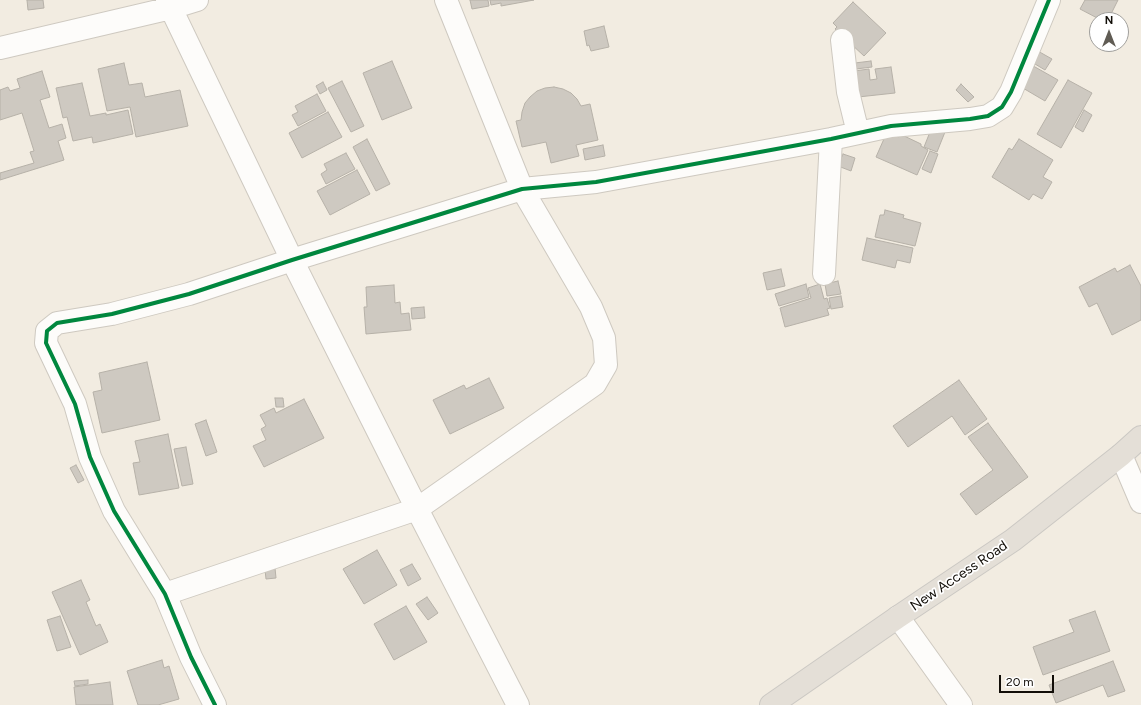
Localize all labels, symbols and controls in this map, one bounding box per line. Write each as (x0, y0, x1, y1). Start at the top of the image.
north arrow (1089, 12, 1129, 52)
text: N (1105, 14, 1113, 27)
street label: New Access Road (907, 537, 1011, 615)
scale bar (1001, 667, 1056, 693)
text: 20 m (1006, 675, 1034, 689)

